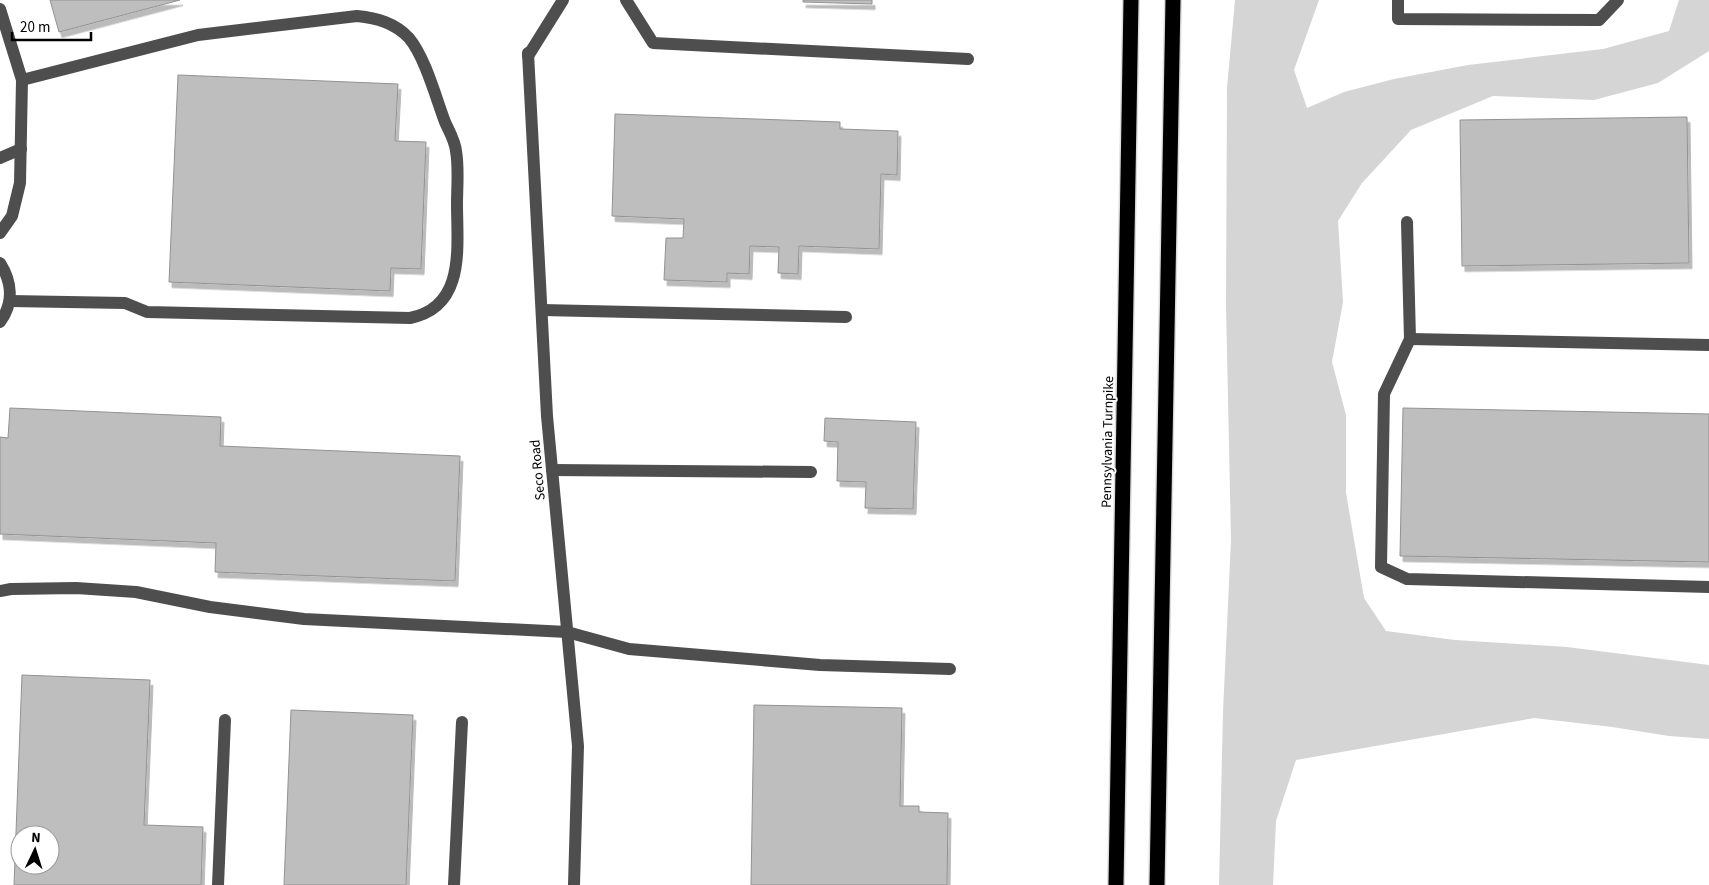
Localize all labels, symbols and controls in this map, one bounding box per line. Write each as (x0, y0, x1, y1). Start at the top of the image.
scale bar (12, 10, 91, 42)
text: 20 m (20, 17, 50, 38)
street label: Pennsylvania Turnpike (1097, 376, 1119, 508)
street label: Seco Road (525, 439, 551, 501)
north arrow (10, 825, 60, 875)
text: N (30, 828, 41, 848)

